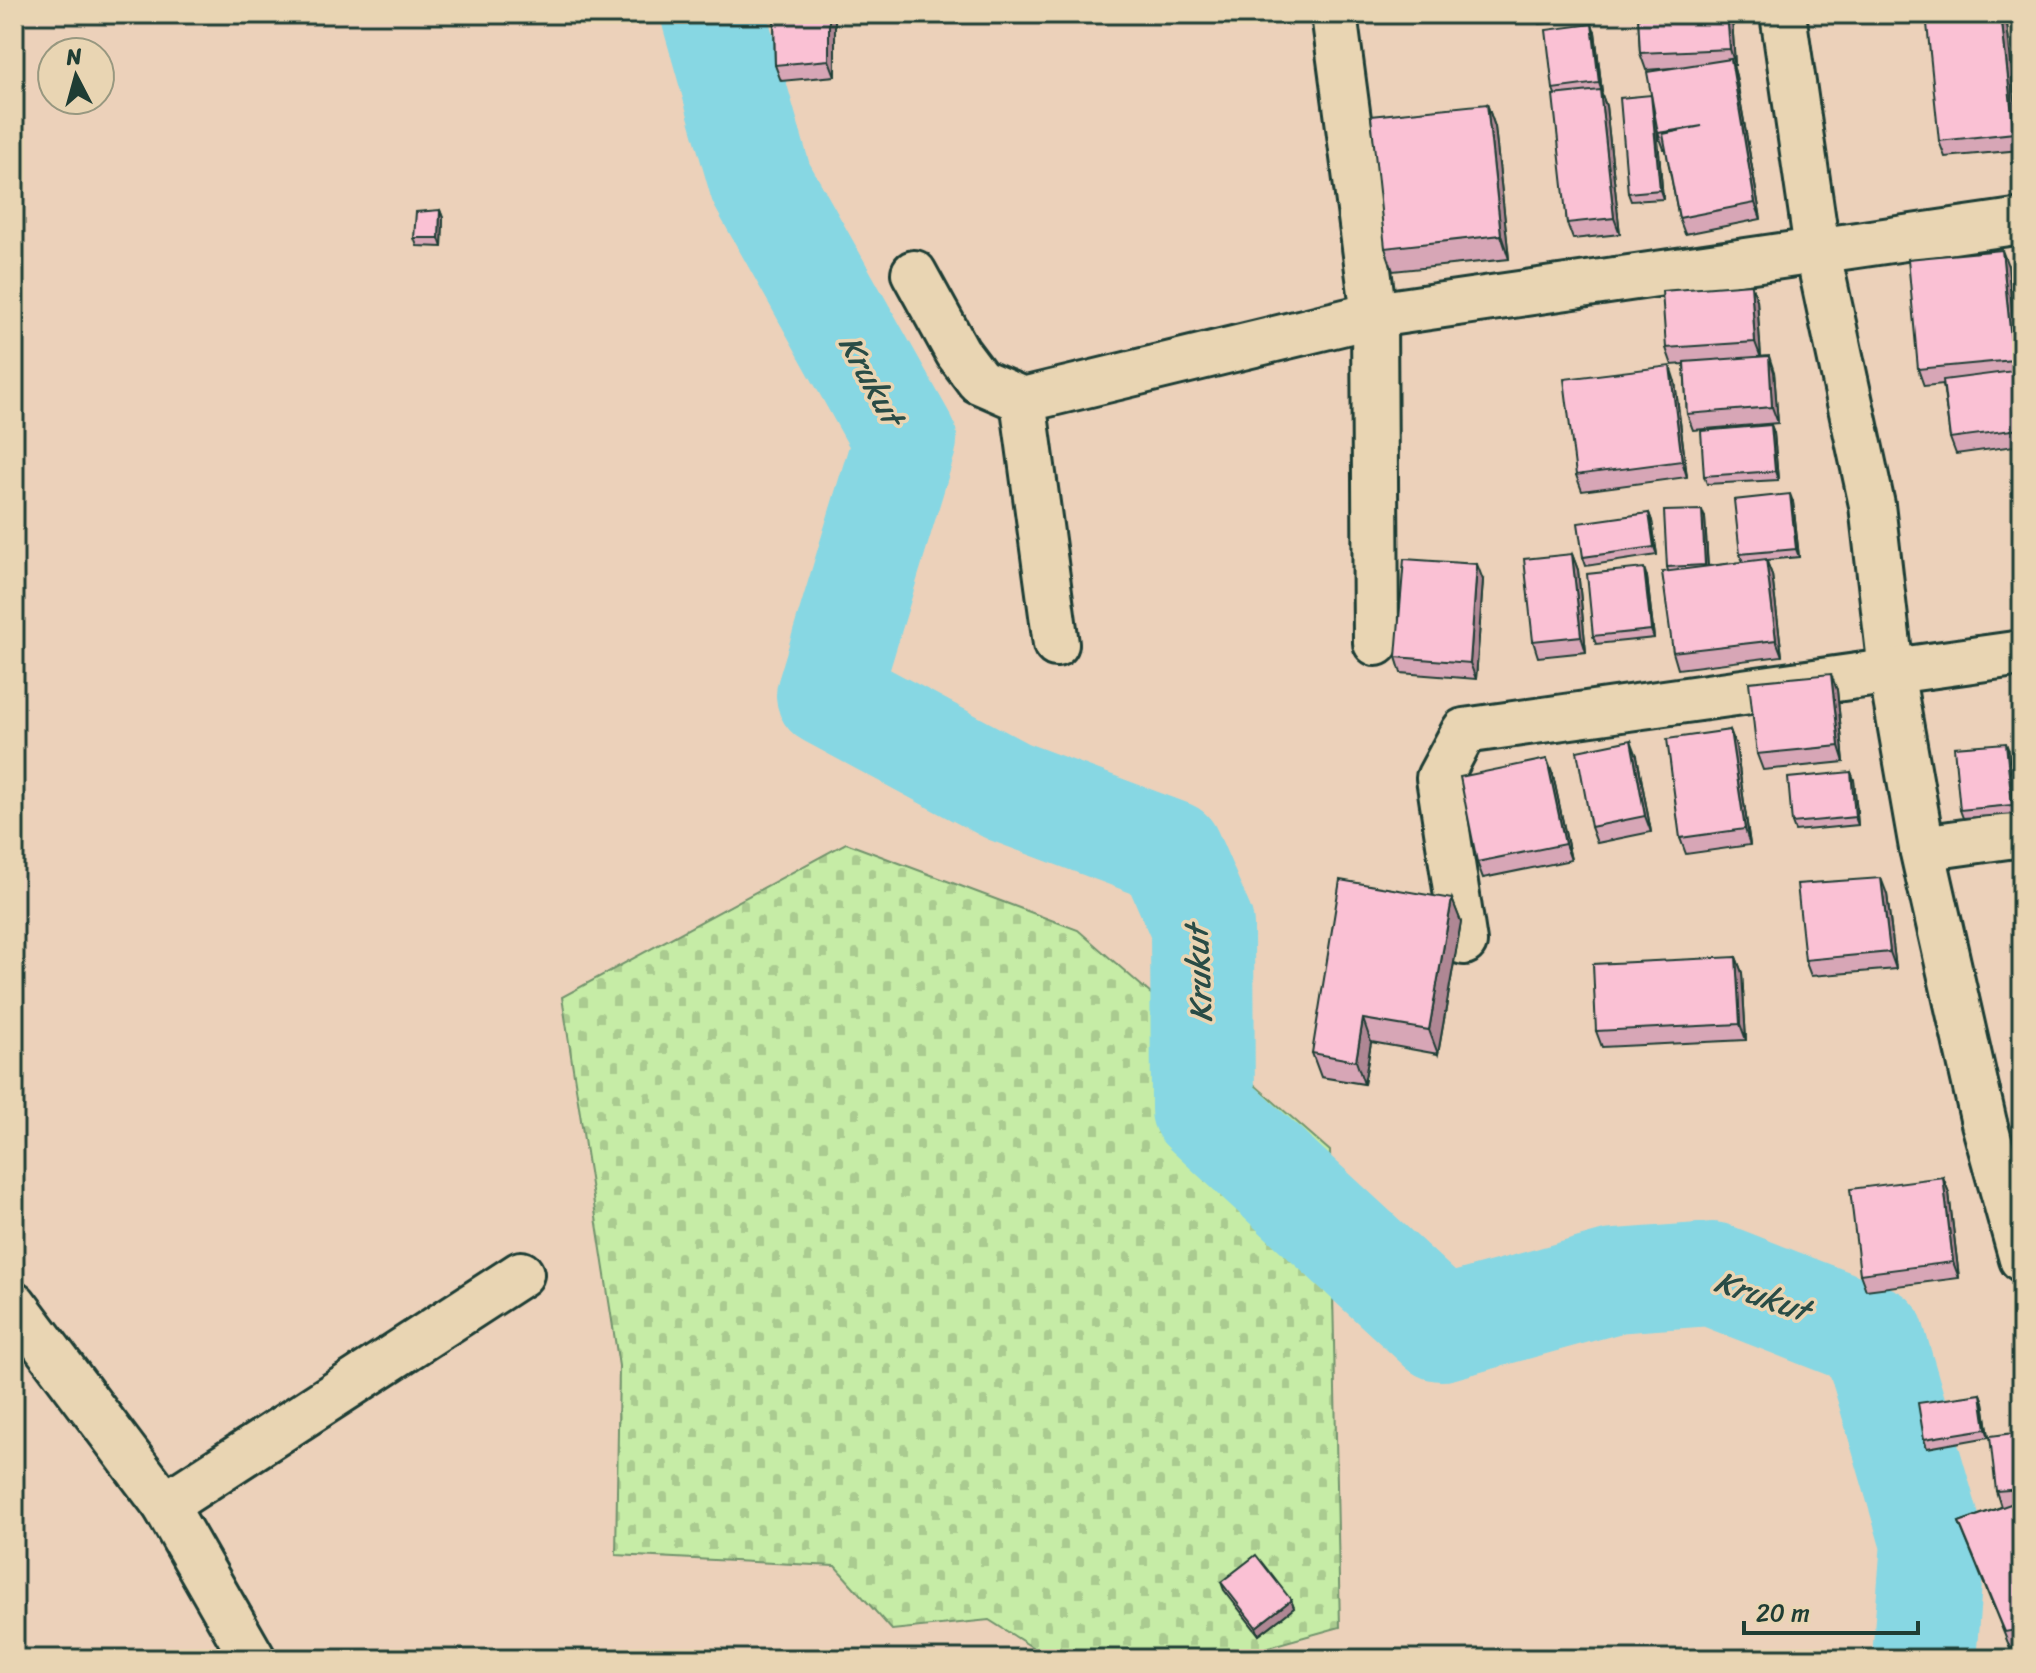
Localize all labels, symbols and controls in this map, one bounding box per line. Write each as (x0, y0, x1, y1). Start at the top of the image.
north arrow (36, 36, 116, 116)
text: N (63, 36, 84, 77)
water label: Krukut (823, 324, 922, 441)
water label: Krukut (1168, 919, 1230, 1024)
water label: Krukut (1707, 1253, 1822, 1340)
scale bar (1744, 1585, 1918, 1635)
text: 20 m (1756, 1592, 1810, 1634)

